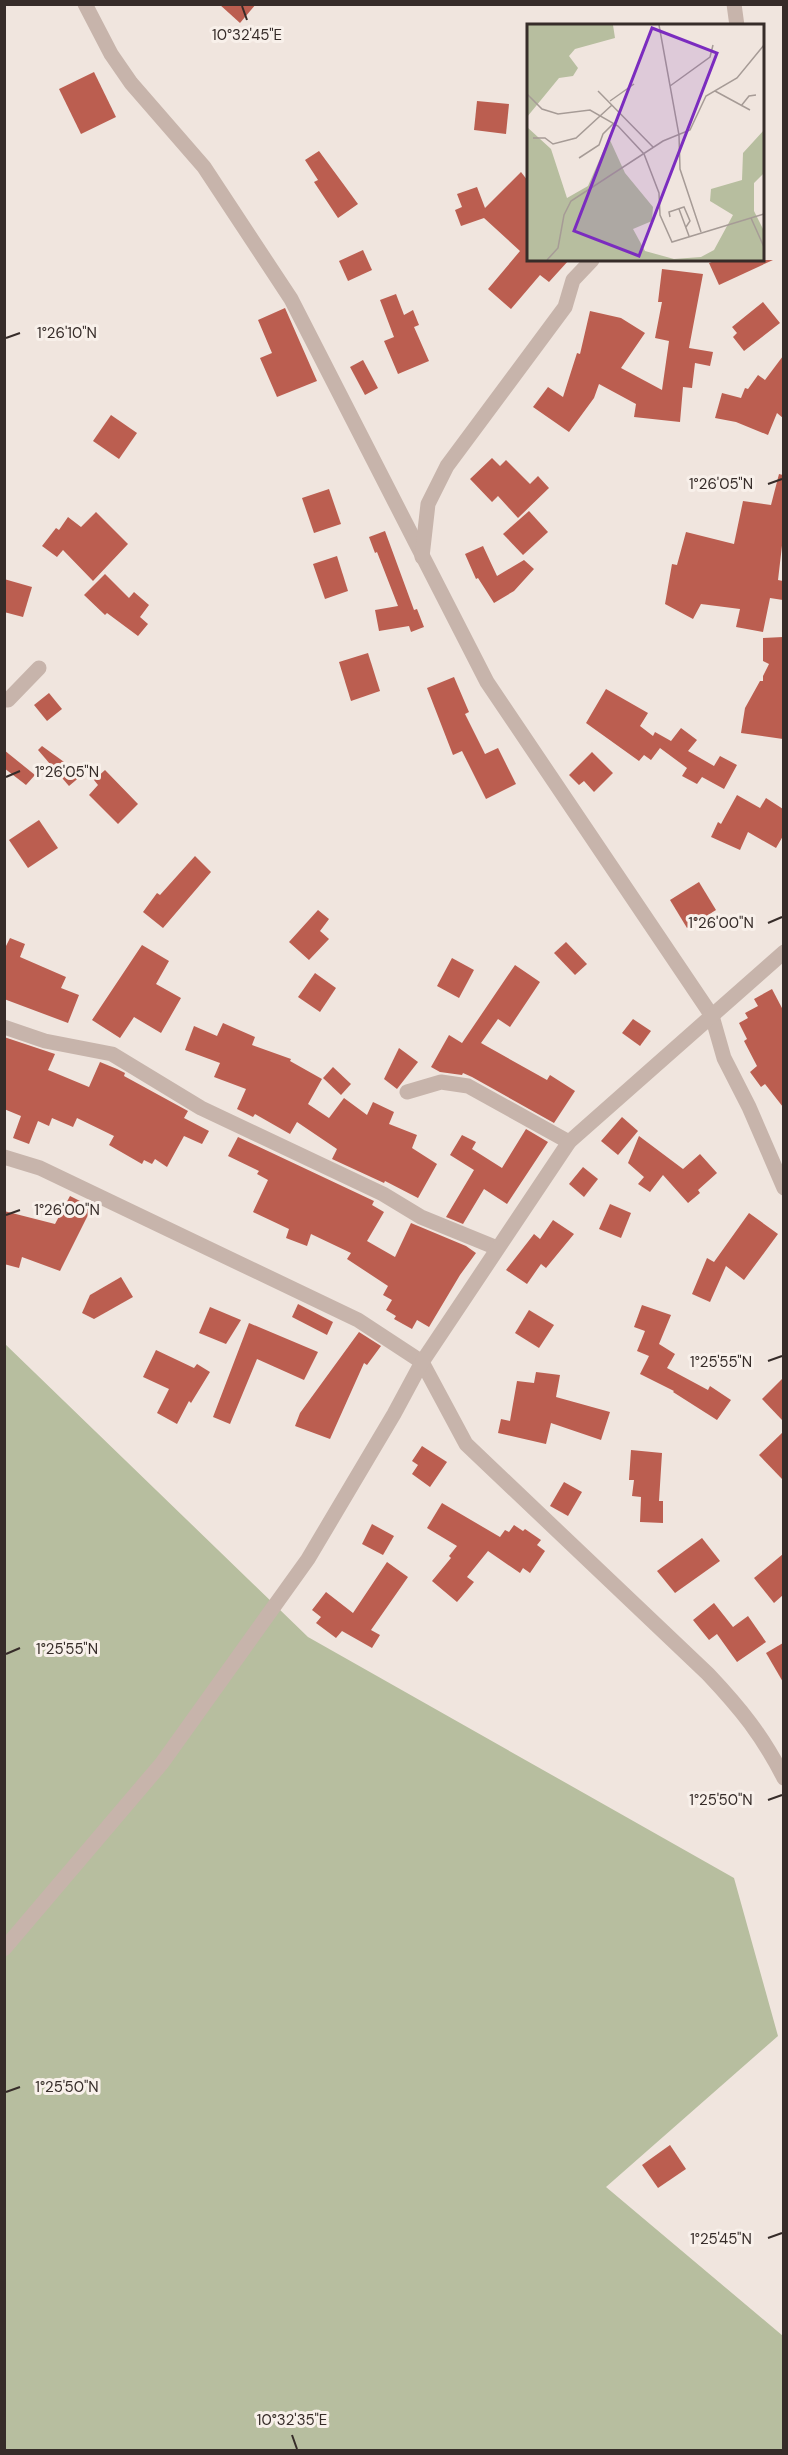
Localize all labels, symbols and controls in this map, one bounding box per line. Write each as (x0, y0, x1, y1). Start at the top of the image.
inset map (527, 24, 764, 261)
text: 10°32'45"E (212, 25, 282, 45)
text: 1°26'10"N (37, 323, 97, 343)
text: 1°26'05"N (689, 474, 753, 494)
text: 1°26'05"N (35, 762, 99, 782)
text: 1°26'00"N (688, 913, 754, 933)
text: 1°26'00"N (34, 1200, 100, 1220)
text: 1°25'55"N (690, 1352, 752, 1372)
text: 1°25'55"N (36, 1639, 98, 1659)
text: 1°25'50"N (689, 1790, 753, 1810)
text: 1°25'50"N (35, 2077, 99, 2097)
text: 1°25'45"N (690, 2229, 752, 2249)
text: 10°32'35"E (257, 2410, 327, 2430)

